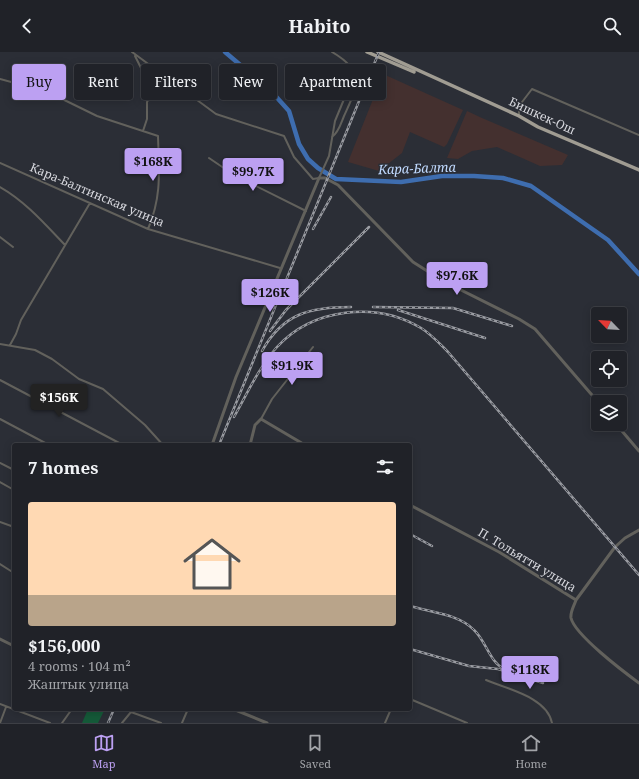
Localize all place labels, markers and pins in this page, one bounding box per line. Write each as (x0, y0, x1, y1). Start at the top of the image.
pin: $168K (125, 148, 181, 182)
pin: $99.7K (220, 158, 286, 192)
pin: $97.6K (424, 262, 490, 296)
pin: $126K (242, 279, 298, 313)
pin: $91.9K (259, 352, 325, 386)
pin: $156K (31, 384, 87, 418)
pin: $118K (502, 656, 558, 690)

